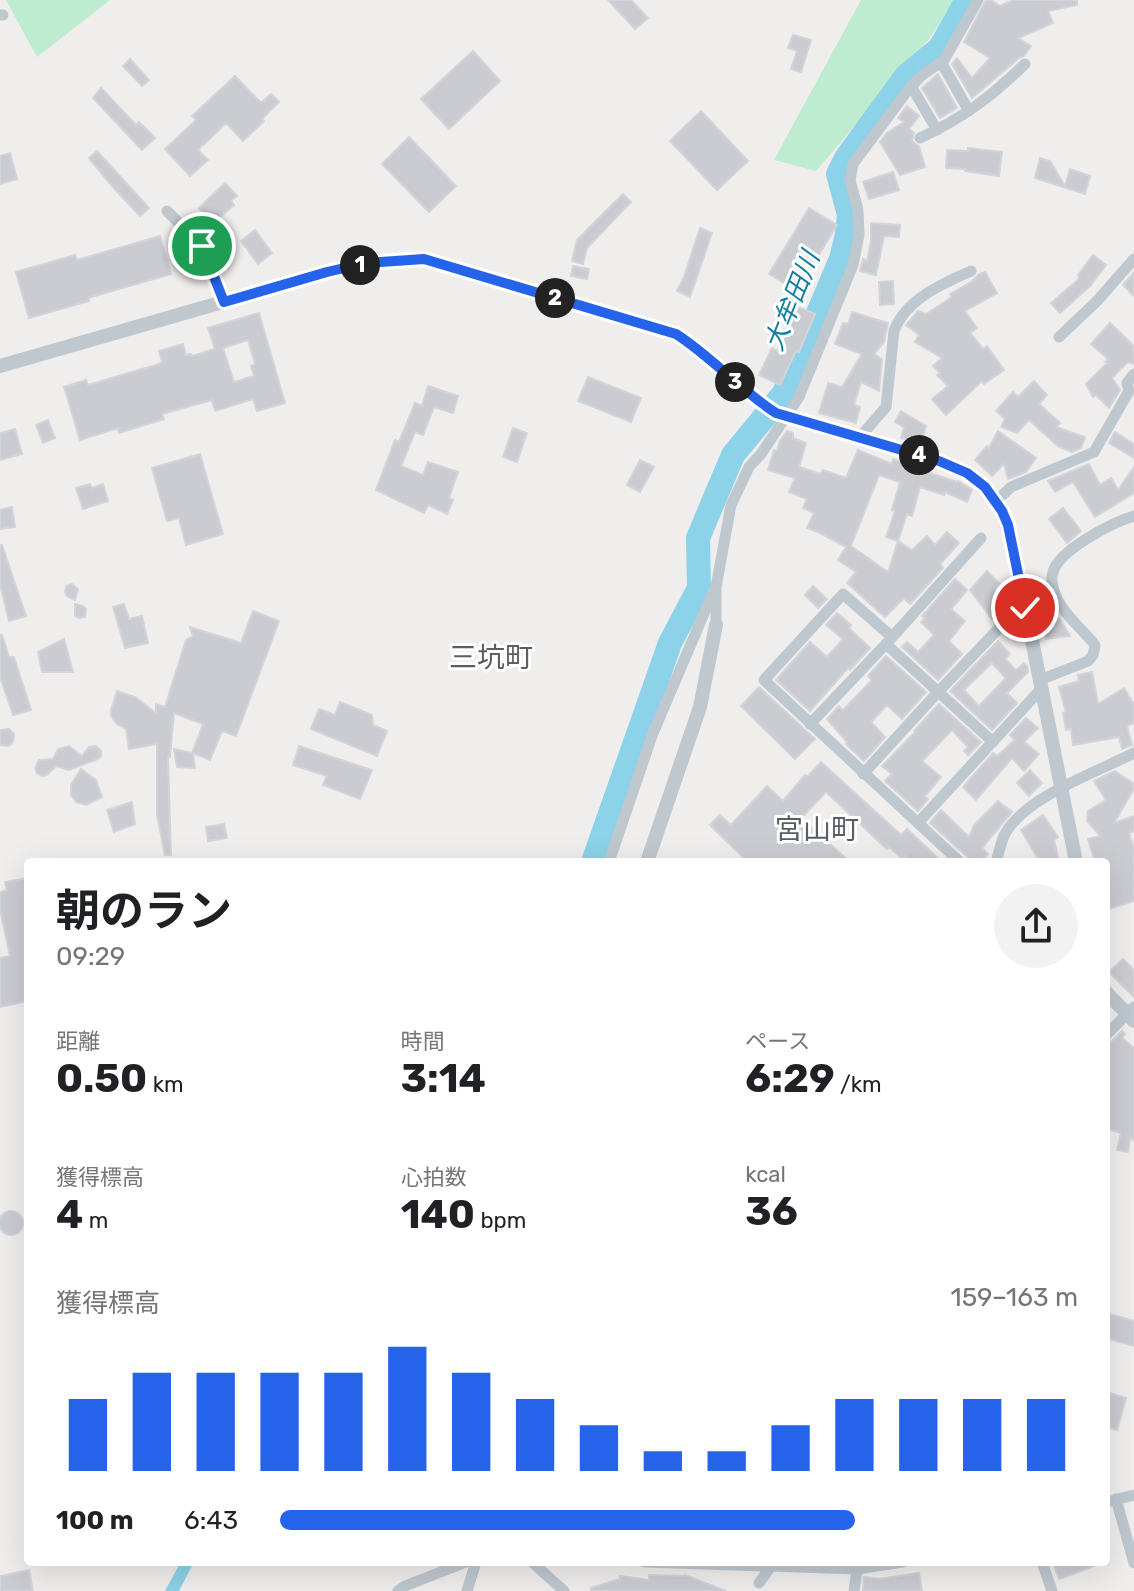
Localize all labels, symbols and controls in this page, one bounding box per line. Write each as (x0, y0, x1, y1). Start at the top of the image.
pin (168, 212, 236, 280)
icon: arrive (180, 224, 224, 268)
water label: 大牟田川 (759, 244, 827, 355)
pin: 1 (340, 245, 380, 285)
text: 1 (355, 251, 365, 278)
pin: 2 (535, 278, 575, 318)
text: 2 (548, 284, 562, 311)
pin: 3 (715, 362, 755, 402)
text: 3 (728, 368, 742, 395)
pin: 4 (899, 435, 939, 475)
text: 4 (911, 441, 927, 468)
pin (991, 574, 1059, 642)
icon: check (1003, 586, 1047, 630)
district label: 三坑町 (449, 641, 533, 674)
district label: 宮山町 (775, 813, 859, 846)
button: share (994, 884, 1078, 968)
text: 朝のラン (56, 885, 232, 937)
text: 09:29 (56, 941, 125, 972)
text: 距離 (56, 1028, 100, 1055)
text: 時間 (401, 1028, 445, 1055)
text: ペース (745, 1028, 810, 1055)
text: 0.50 (56, 1055, 147, 1102)
text: 3:14 (401, 1055, 486, 1102)
text: 6:29 (745, 1055, 835, 1102)
text: km (147, 1071, 184, 1098)
text: /km (835, 1071, 882, 1098)
text: kcal (745, 1161, 786, 1188)
text: 獲得標高 (56, 1164, 144, 1191)
text: 心拍数 (401, 1164, 467, 1191)
text: 36 (745, 1188, 798, 1235)
text: 4 (56, 1191, 83, 1238)
text: 140 (401, 1191, 475, 1238)
text: m (83, 1207, 108, 1234)
text: bpm (475, 1207, 526, 1234)
text: 159–163 m (951, 1282, 1078, 1313)
text: 獲得標高 (56, 1288, 160, 1319)
text: 100 m (56, 1505, 134, 1536)
text: 6:43 (184, 1505, 238, 1536)

